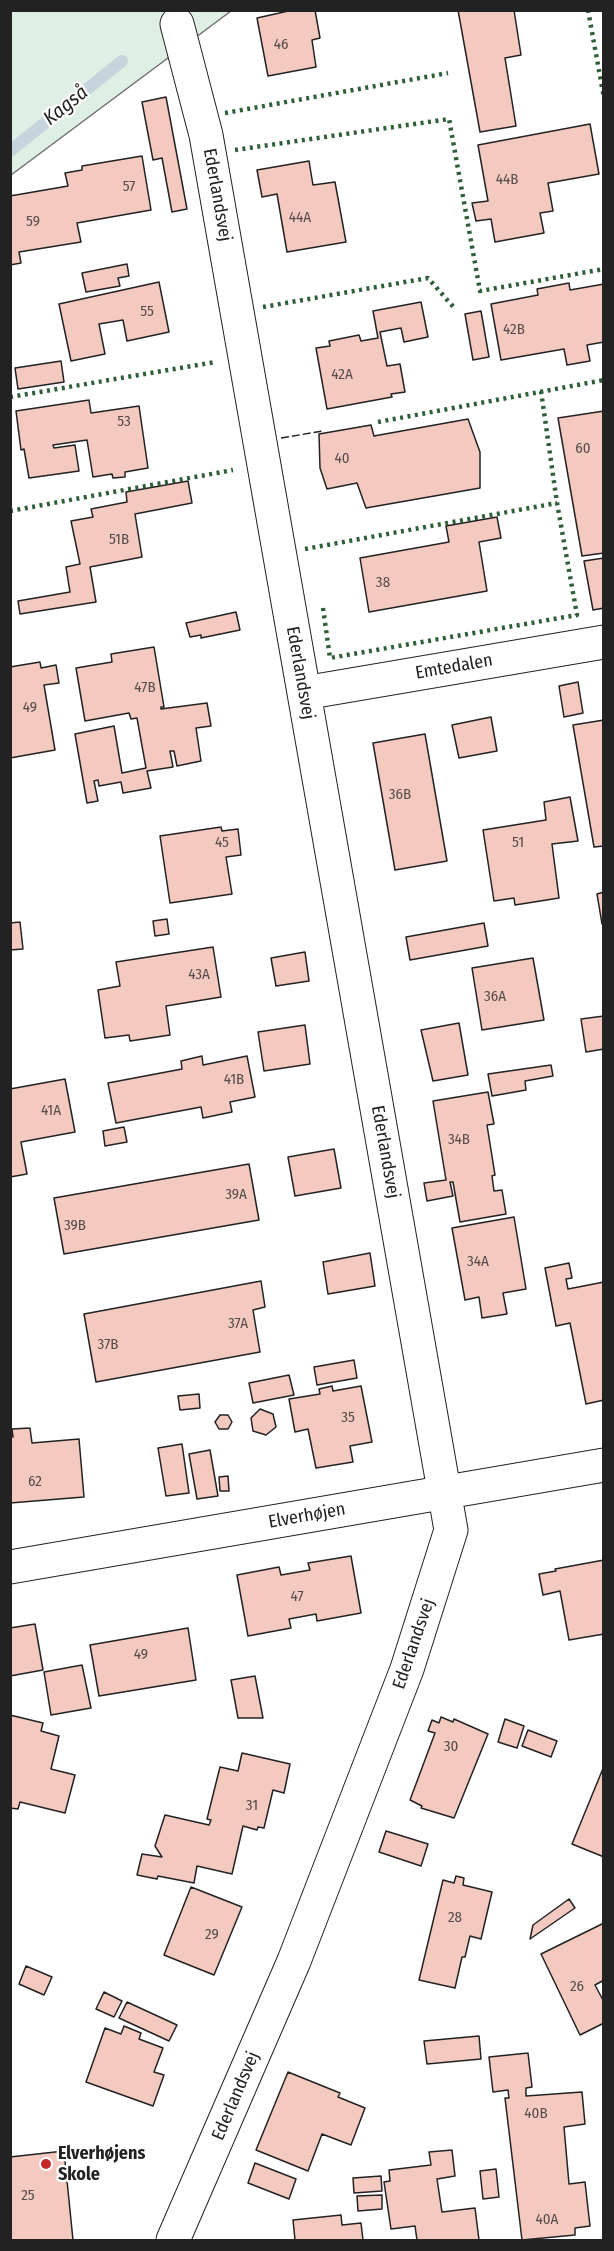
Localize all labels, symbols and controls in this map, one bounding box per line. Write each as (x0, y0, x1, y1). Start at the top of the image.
house number: 46 (274, 36, 288, 54)
water label: Kagså (39, 81, 93, 131)
street label: Ederlandsvej (198, 147, 236, 243)
house number: 44B (496, 171, 518, 189)
house number: 57 (123, 178, 135, 196)
house number: 44A (289, 209, 311, 227)
house number: 59 (26, 213, 40, 231)
house number: 55 (140, 303, 154, 321)
house number: 42B (503, 321, 525, 339)
house number: 42A (331, 366, 353, 384)
house number: 53 (117, 413, 131, 431)
house number: 60 (575, 440, 591, 458)
house number: 40 (334, 450, 350, 468)
house number: 51B (109, 531, 129, 549)
house number: 38 (376, 574, 390, 592)
street label: Ederlandsvej (281, 625, 319, 721)
street label: Emtedalen (414, 650, 494, 684)
house number: 47B (134, 679, 156, 697)
house number: 49 (23, 699, 37, 717)
house number: 36B (389, 786, 411, 804)
house number: 45 (215, 834, 229, 852)
house number: 51 (512, 834, 524, 852)
house number: 43A (188, 966, 210, 984)
house number: 36A (484, 988, 506, 1006)
house number: 41B (224, 1071, 244, 1089)
house number: 41A (41, 1102, 61, 1120)
street label: Ederlandsvej (366, 1104, 404, 1200)
house number: 34B (448, 1131, 470, 1149)
house number: 39A (225, 1186, 247, 1204)
house number: 39B (64, 1217, 86, 1235)
house number: 34A (467, 1253, 489, 1271)
house number: 37A (228, 1315, 248, 1333)
house number: 37B (98, 1336, 118, 1354)
house number: 35 (341, 1409, 355, 1427)
house number: 62 (28, 1473, 42, 1491)
street label: Elverhøjen (267, 1499, 347, 1533)
house number: 47 (290, 1588, 304, 1606)
street label: Ederlandsvej (388, 1596, 440, 1692)
house number: 49 (134, 1646, 148, 1664)
house number: 30 (444, 1738, 458, 1756)
house number: 31 (246, 1797, 258, 1815)
house number: 28 (448, 1909, 462, 1927)
house number: 29 (205, 1926, 219, 1944)
house number: 26 (570, 1978, 584, 1996)
street label: Ederlandsvej (208, 2048, 264, 2144)
house number: 40B (524, 2105, 548, 2123)
place label: Elverhøjens Skole (58, 2143, 145, 2186)
marker: Elverhøjens Skole (39, 2157, 53, 2171)
house number: 25 (21, 2187, 35, 2205)
house number: 40A (536, 2211, 558, 2229)

